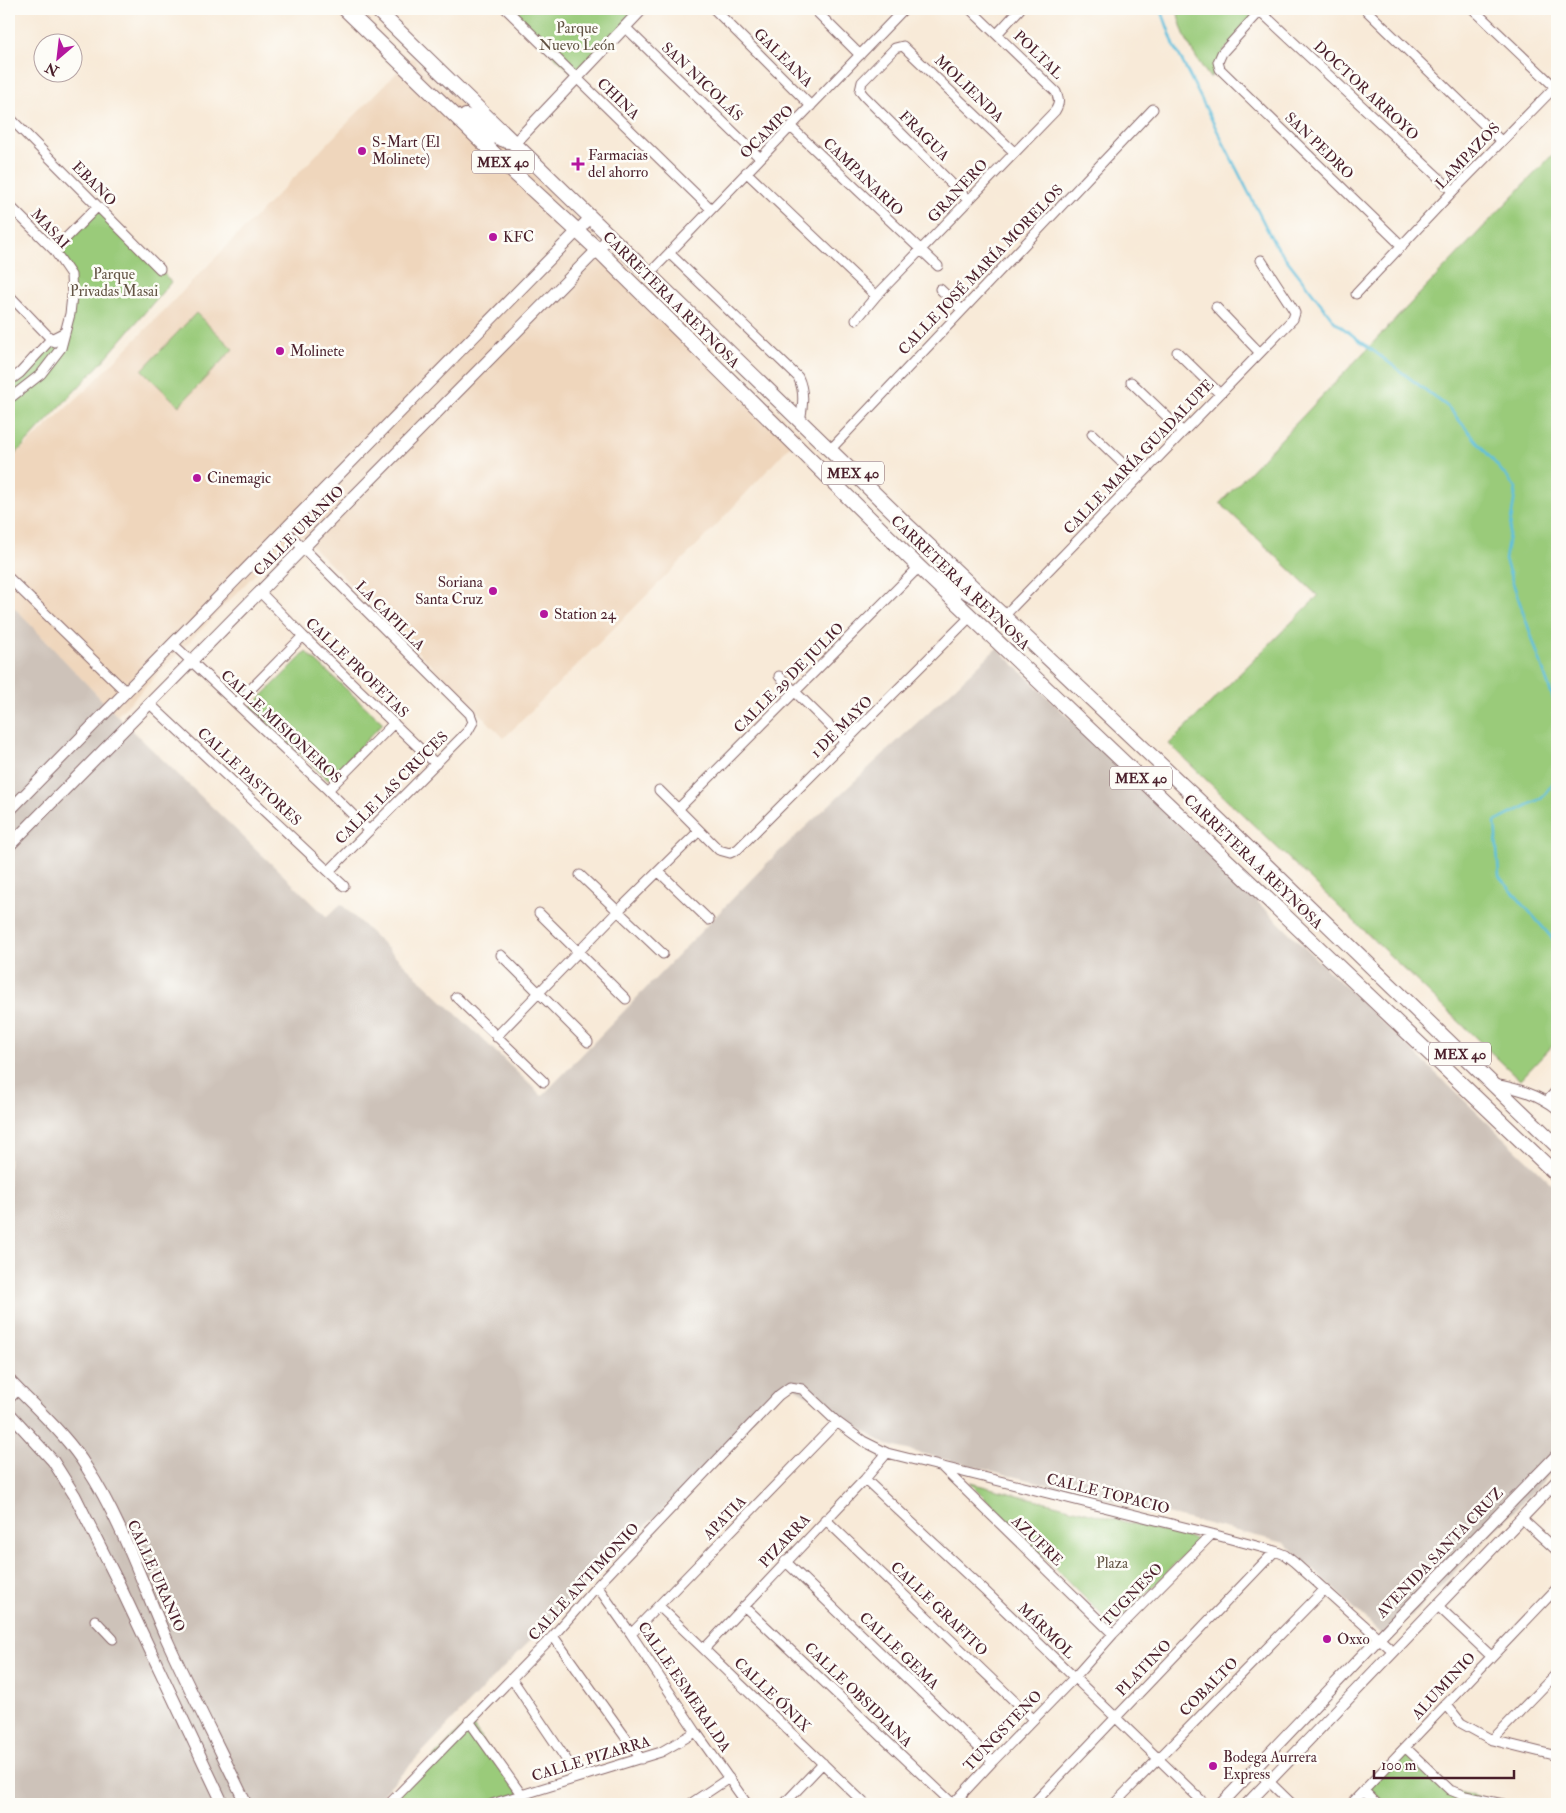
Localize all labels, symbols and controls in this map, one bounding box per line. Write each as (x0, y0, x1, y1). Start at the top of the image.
park label: Parque Nuevo León (539, 19, 615, 55)
street label: GALEANA (749, 24, 817, 92)
street label: POLTAL (1009, 27, 1067, 83)
north arrow (32, 32, 82, 82)
street label: SAN NICOLÁS (657, 37, 748, 126)
street label: DOCTOR ARROYO (1309, 37, 1423, 145)
street label: MOLIENDA (930, 51, 1008, 127)
text: N (42, 58, 63, 80)
street label: CHINA (593, 74, 644, 124)
street label: OCAMPO (736, 101, 798, 163)
street label: FRAGUA (895, 107, 954, 166)
street label: SAN PEDRO (1280, 108, 1358, 184)
street label: LAMPAZOS (1432, 119, 1504, 193)
place label: S-Mart (El Molinete) (372, 133, 440, 169)
street label: CAMPANARIO (819, 134, 907, 220)
marker: S-Mart (El Molinete) (356, 145, 368, 157)
place label: Farmacias del ahorro (588, 146, 648, 182)
road number: MEX 40 (472, 150, 534, 173)
street label: GRANERO (924, 155, 992, 227)
street label: EBANO (68, 158, 120, 210)
marker: Farmacias del ahorro (572, 158, 584, 170)
street label: CALLE JOSÉ MARÍA MORELOS (893, 179, 1068, 360)
street label: MASAI (27, 205, 73, 253)
street label: CARRETERA A REYNOSA (598, 227, 744, 373)
place label: KFC (503, 228, 534, 247)
marker: KFC (487, 231, 499, 243)
park label: Parque Privadas Masai (70, 265, 158, 301)
place label: Molinete (290, 342, 344, 361)
marker: Molinete (274, 345, 286, 357)
street label: CALLE MARÍA GUADALUPE (1059, 375, 1218, 539)
road number: MEX 40 (822, 462, 884, 484)
place label: Cinemagic (207, 469, 271, 488)
marker: Cinemagic (191, 472, 203, 484)
street label: CALLE URANIO (250, 482, 348, 580)
street label: CARRETERA A REYNOSA (886, 512, 1034, 655)
place label: Soriana Santa Cruz (415, 573, 484, 609)
street label: LA CAPILLA (351, 577, 429, 655)
marker: Soriana Santa Cruz (487, 585, 499, 597)
place label: Station 24 (554, 605, 617, 624)
marker: Station 24 (538, 608, 550, 620)
street label: CALLE PROFETAS (301, 614, 413, 722)
street label: CALLE 29 DE JULIO (730, 619, 849, 738)
street label: CALLE MISIONEROS (217, 666, 345, 788)
street label: 1 DE MAYO (807, 692, 877, 762)
street label: CALLE PASTORES (193, 724, 305, 830)
street label: CALLE LAS CRUCES (331, 727, 453, 849)
road number: MEX 40 (1110, 766, 1172, 790)
street label: CARRETERA A REYNOSA (1179, 791, 1327, 934)
road number: MEX 40 (1429, 1042, 1491, 1066)
street label: CALLE TOPACIO (1044, 1470, 1172, 1518)
street label: AVENIDA SANTA CRUZ (1372, 1484, 1507, 1623)
street label: APATIA (699, 1492, 751, 1545)
street label: PIZARRA (755, 1510, 815, 1572)
street label: AZUFRE (1007, 1511, 1067, 1570)
street label: CALLE URANIO (123, 1517, 189, 1635)
street label: CALLE ANTIMONIO (524, 1519, 644, 1645)
park label: Plaza (1096, 1554, 1129, 1573)
street label: CALLE GRAFITO (886, 1558, 992, 1660)
street label: TUGNESO (1097, 1559, 1167, 1631)
street label: MÁRMOL (1013, 1598, 1080, 1663)
street label: CALLE GEMA (855, 1608, 943, 1694)
street label: CALLE ESMERALDA (633, 1618, 735, 1756)
place label: Oxxo (1337, 1630, 1370, 1649)
marker: Oxxo (1321, 1633, 1333, 1645)
street label: PLATINO (1112, 1636, 1176, 1700)
street label: CALLE OBSIDIANA (800, 1639, 916, 1752)
street label: ALUMINIO (1407, 1648, 1480, 1724)
street label: CALLE ÓNIX (730, 1652, 816, 1737)
street label: COBALTO (1176, 1654, 1242, 1720)
street label: TUNGSTENO (960, 1687, 1046, 1775)
street label: CALLE PIZARRA (529, 1732, 653, 1786)
place label: Bodega Aurrera Express (1223, 1748, 1318, 1785)
scale bar (1374, 1748, 1514, 1780)
text: 100 m (1381, 1756, 1417, 1775)
marker: Bodega Aurrera Express (1207, 1760, 1219, 1772)

